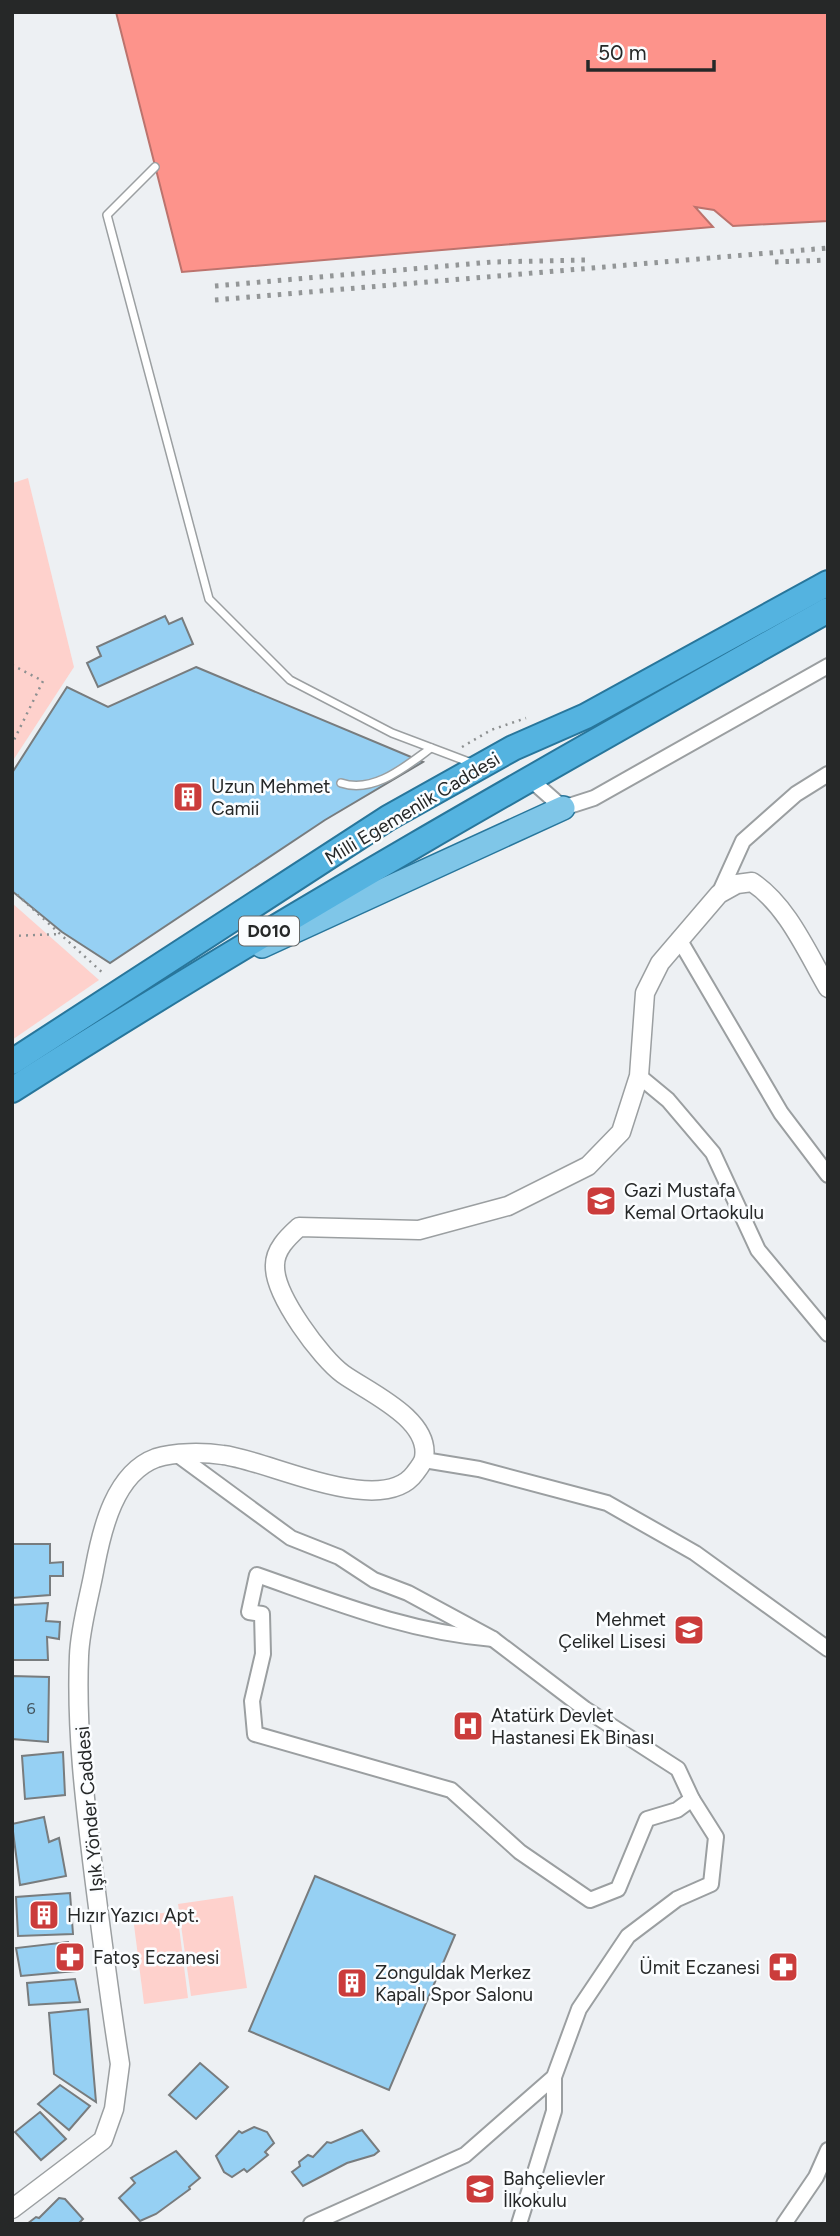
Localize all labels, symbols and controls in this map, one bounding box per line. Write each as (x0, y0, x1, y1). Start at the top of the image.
scale bar (588, 28, 714, 72)
text: 50 m (598, 40, 647, 65)
street label: Milli Egemenlik Caddesi (321, 747, 504, 870)
place label: Uzun Mehmet Camii (211, 775, 330, 820)
building icon: Uzun Mehmet Camii (171, 780, 205, 814)
road number: D010 (239, 916, 299, 946)
place label: Gazi Mustafa Kemal Ortaokulu (624, 1179, 764, 1224)
school or university icon: Gazi Mustafa Kemal Ortaokulu (584, 1184, 618, 1218)
place label: Mehmet Çelikel Lisesi (558, 1608, 666, 1653)
school or university icon: Mehmet Çelikel Lisesi (672, 1613, 706, 1647)
house number: 6 (26, 1699, 36, 1718)
place label: Atatürk Devlet Hastanesi Ek Binası (491, 1704, 654, 1749)
hospital icon: Atatürk Devlet Hastanesi Ek Binası (451, 1709, 485, 1743)
street label: Işık Yönder Caddesi (71, 1725, 108, 1893)
building icon: Hızır Yazıcı Apt. (27, 1898, 61, 1932)
place label: Hızır Yazıcı Apt. (67, 1904, 199, 1927)
pharmacy icon: Fatoş Eczanesi (53, 1940, 87, 1974)
place label: Fatoş Eczanesi (93, 1946, 219, 1969)
pharmacy icon: Ümit Eczanesi (766, 1950, 800, 1984)
place label: Ümit Eczanesi (639, 1956, 760, 1979)
place label: Zonguldak Merkez Kapalı Spor Salonu (375, 1961, 533, 2006)
building icon: Zonguldak Merkez Kapalı Spor Salonu (335, 1966, 369, 2000)
place label: Bahçelievler İlkokulu (503, 2167, 606, 2212)
school or university icon: Bahçelievler İlkokulu (463, 2172, 497, 2206)

